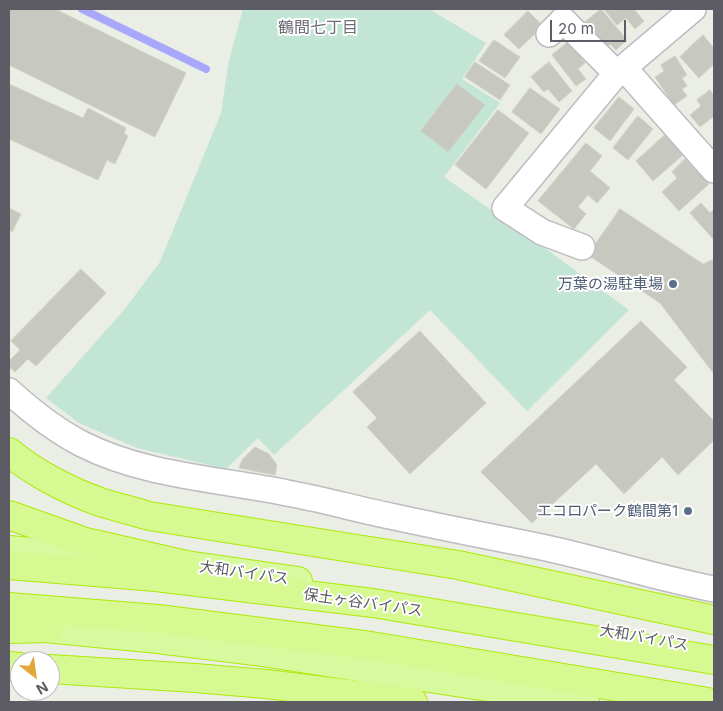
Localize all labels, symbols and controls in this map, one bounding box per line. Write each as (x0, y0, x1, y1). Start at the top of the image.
scale bar (553, 10, 629, 42)
district label: 鶴間七丁目 (278, 18, 358, 38)
text: 20 m (558, 19, 594, 38)
place label: 万葉の湯駐車場 (558, 275, 663, 293)
marker: 万葉の湯駐車場 (667, 278, 679, 290)
place label: エコロパーク鶴間第1 (537, 502, 678, 520)
marker: エコロパーク鶴間第1 (682, 505, 694, 517)
street label: 大和バイパス (198, 558, 290, 588)
street label: 保土ヶ谷バイパス (302, 586, 424, 620)
street label: 大和バイパス (598, 621, 690, 655)
north arrow (10, 651, 60, 701)
text: N (33, 679, 51, 699)

